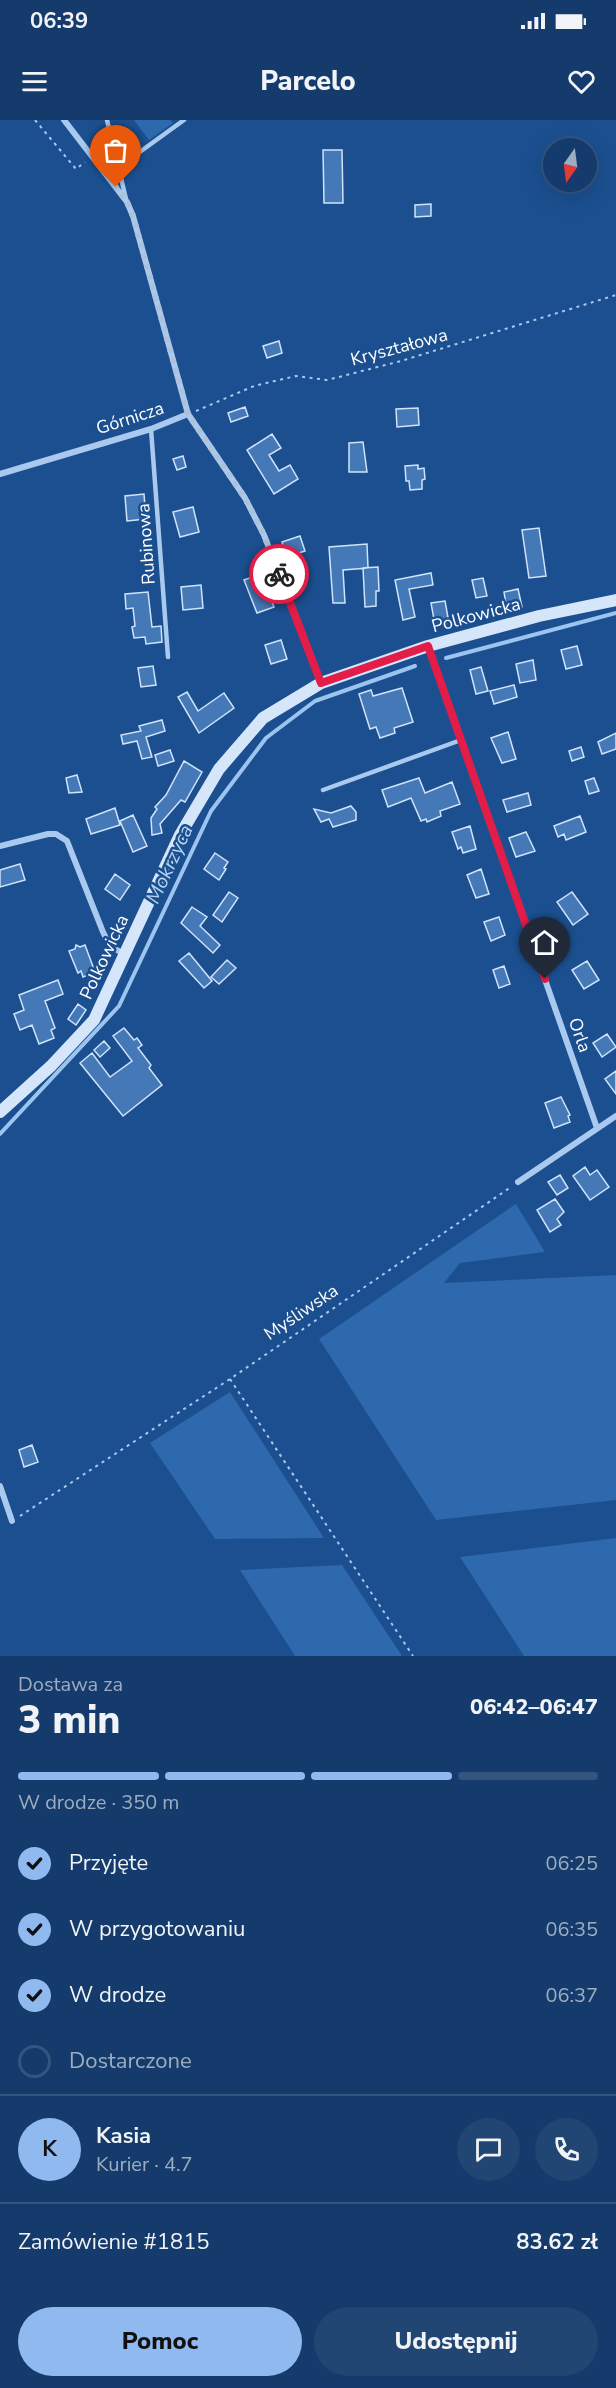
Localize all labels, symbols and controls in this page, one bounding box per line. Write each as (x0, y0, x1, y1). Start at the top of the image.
text: 06:39 (30, 6, 88, 36)
text: Parcelo (260, 63, 356, 100)
icon: menu (18, 65, 51, 98)
icon: heart (565, 65, 598, 98)
pin (90, 125, 141, 187)
icon: bag (99, 134, 132, 167)
north arrow (543, 138, 597, 192)
map controls (543, 138, 597, 192)
street label: Kryształowa (348, 323, 450, 371)
street label: Górnicza (93, 396, 167, 440)
street label: Rubinowa (131, 503, 161, 585)
courier (249, 544, 309, 604)
icon: bike (263, 558, 296, 591)
street label: Polkowicka (429, 592, 523, 638)
water label: Mokrzyca (139, 820, 200, 908)
street label: Polkowicka (74, 911, 134, 1003)
pin (519, 917, 570, 979)
icon: home (528, 926, 561, 959)
street label: Orla (563, 1014, 597, 1056)
street label: Myśliwska (259, 1278, 343, 1346)
text: Dostawa za (18, 1671, 123, 1698)
text: 06:42–06:47 (470, 1692, 598, 1722)
text: 3 min (18, 1694, 121, 1747)
text: W drodze · 350 m (18, 1789, 179, 1816)
icon: check (18, 1847, 51, 1880)
text: Przyjęte (69, 1848, 148, 1878)
text: 06:25 (545, 1850, 598, 1877)
icon: check (18, 1913, 51, 1946)
text: W przygotowaniu (69, 1914, 245, 1944)
text: 06:35 (545, 1916, 598, 1943)
icon: check (18, 1979, 51, 2012)
text: W drodze (69, 1980, 166, 2010)
text: 06:37 (545, 1982, 598, 2009)
text: Dostarczone (69, 2046, 192, 2076)
button: chat (457, 2118, 520, 2181)
button: phone (535, 2118, 598, 2181)
text: Kasia (96, 2121, 151, 2151)
text: K (42, 2134, 57, 2164)
text: Kurier · 4.7 (96, 2151, 193, 2178)
text: Zamówienie #1815 (18, 2227, 210, 2257)
text: 83.62 zł (516, 2227, 598, 2257)
button: Pomoc (18, 2307, 302, 2376)
button: Udostępnij (314, 2307, 598, 2376)

